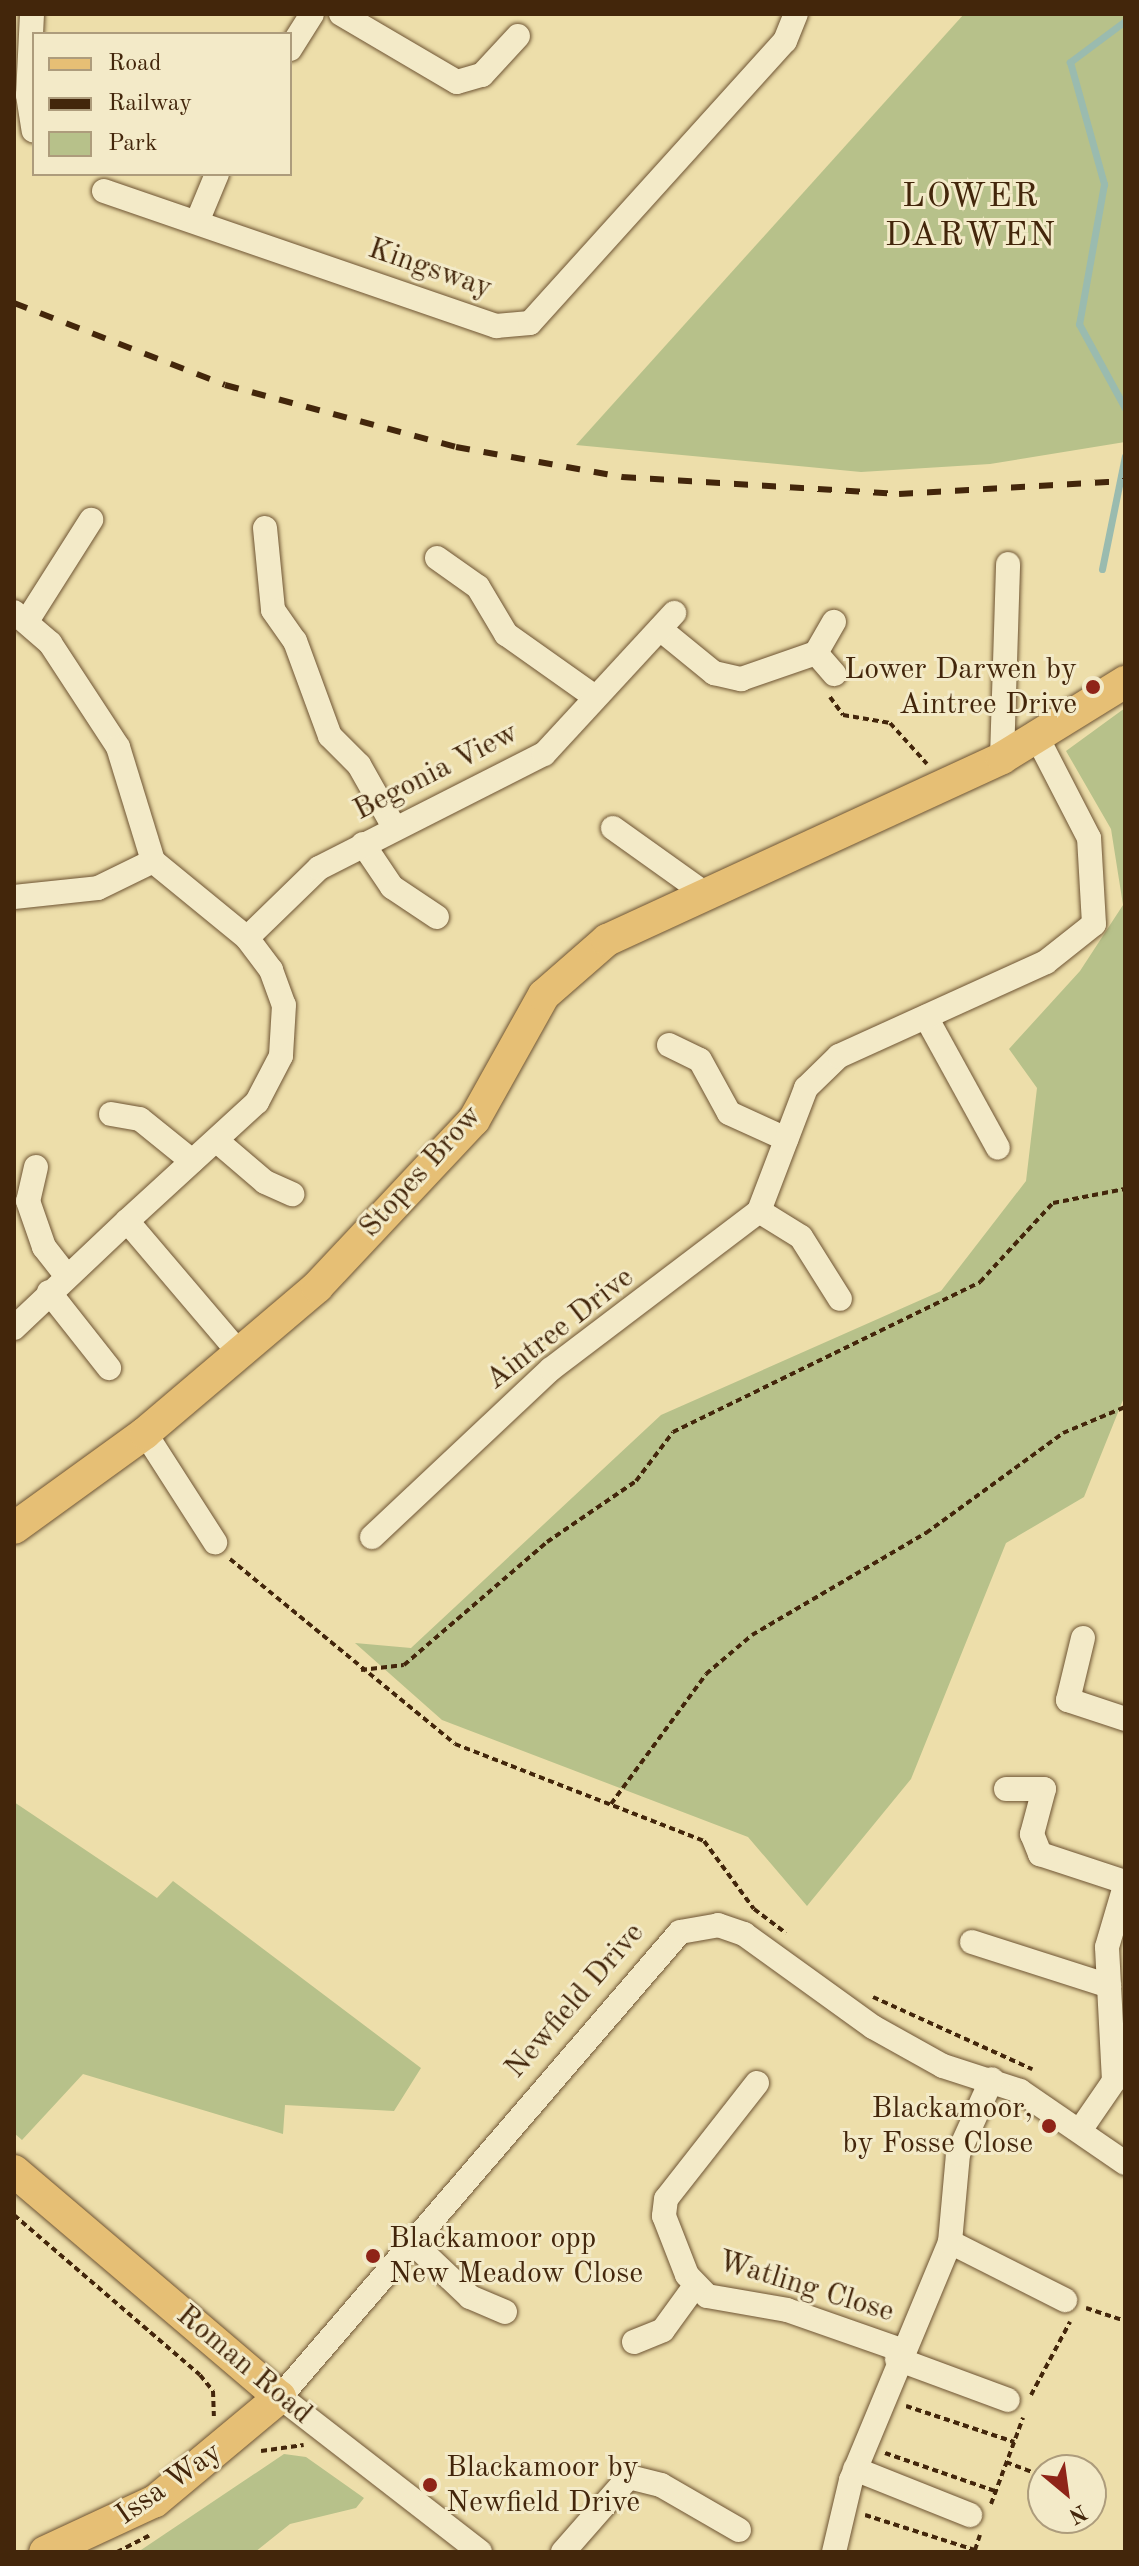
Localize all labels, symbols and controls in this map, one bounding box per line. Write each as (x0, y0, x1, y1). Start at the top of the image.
legend (32, 32, 292, 176)
text: Road (108, 52, 161, 76)
text: Railway (108, 92, 192, 116)
text: Park (108, 132, 157, 156)
district label: LOWER DARWEN (885, 177, 1057, 256)
street label: Kingsway (363, 231, 497, 307)
place label: Lower Darwen by Aintree Drive (844, 652, 1077, 722)
marker: Lower Darwen by Aintree Drive (1084, 678, 1102, 696)
street label: Begonia View (348, 715, 524, 829)
street label: Stopes Brow (352, 1098, 490, 1246)
street label: Aintree Drive (479, 1260, 641, 1398)
street label: Newfield Drive (498, 1916, 652, 2086)
place label: Blackamoor, by Fosse Close (842, 2091, 1033, 2162)
marker: Blackamoor, by Fosse Close (1040, 2117, 1058, 2135)
place label: Blackamoor opp New Meadow Close (389, 2221, 643, 2292)
street label: Watling Close (714, 2243, 898, 2331)
marker: Blackamoor opp New Meadow Close (364, 2247, 382, 2265)
street label: Roman Road (169, 2298, 319, 2432)
street label: Issa Way (109, 2435, 229, 2533)
place label: Blackamoor by Newfield Drive (446, 2450, 640, 2520)
north arrow (1027, 2454, 1107, 2534)
marker: Blackamoor by Newfield Drive (421, 2476, 439, 2494)
text: N (1065, 2500, 1090, 2527)

